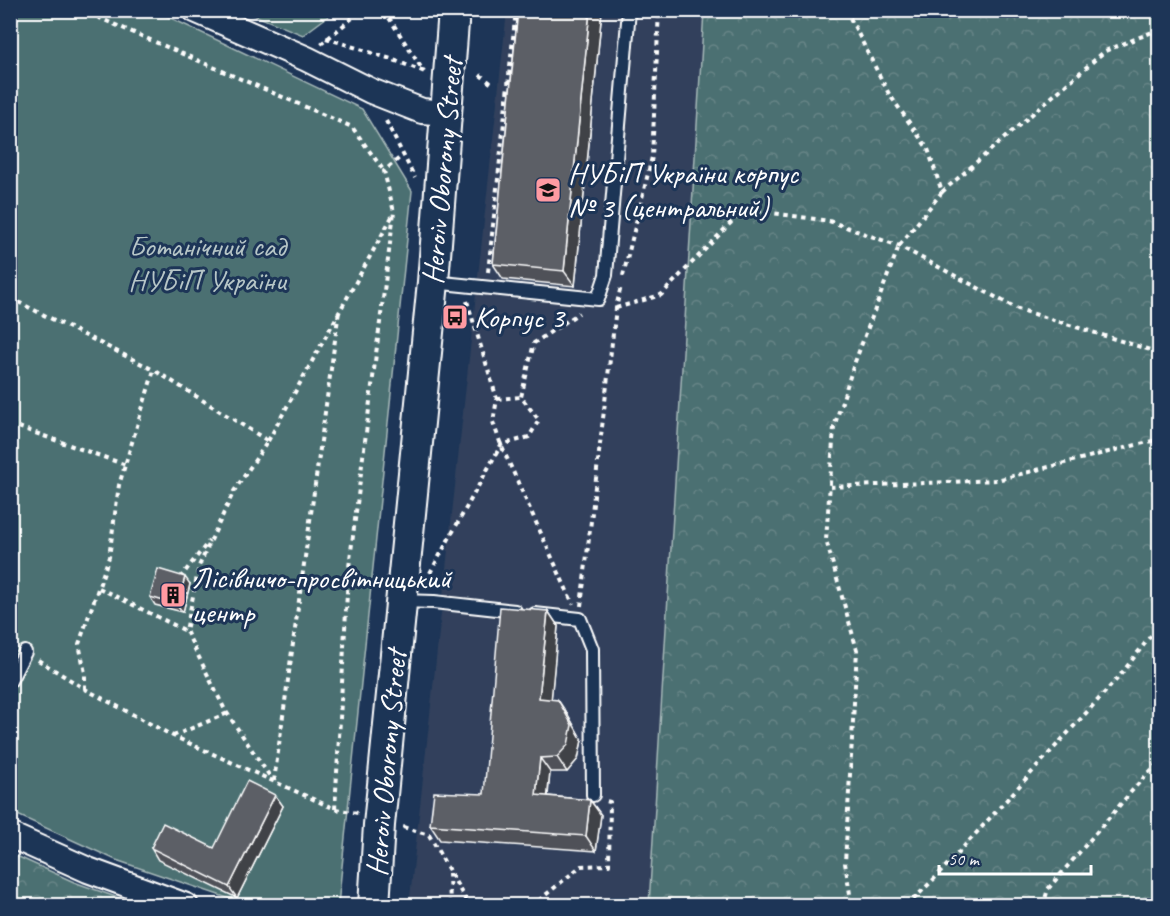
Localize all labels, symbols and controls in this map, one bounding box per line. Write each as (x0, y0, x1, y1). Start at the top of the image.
street label: Heroiv Oborony Street (413, 52, 471, 286)
place label: НУБіП України корпус № 3 (центральний) (568, 154, 800, 226)
school or university icon: НУБіП України корпус № 3 (центральний) (533, 175, 563, 205)
park label: Ботанічний сад НУБіП України (128, 227, 288, 299)
place label: Корпус 3 (474, 298, 566, 336)
bus stop icon: Корпус 3 (440, 302, 470, 332)
place label: Лісівничо-просвітницький центр (192, 559, 453, 631)
building icon: Лісівничо-просвітницький центр (158, 580, 188, 610)
street label: Heroiv Oborony Street (357, 644, 415, 878)
scale bar (939, 838, 1090, 876)
text: 50 m (948, 848, 981, 870)

